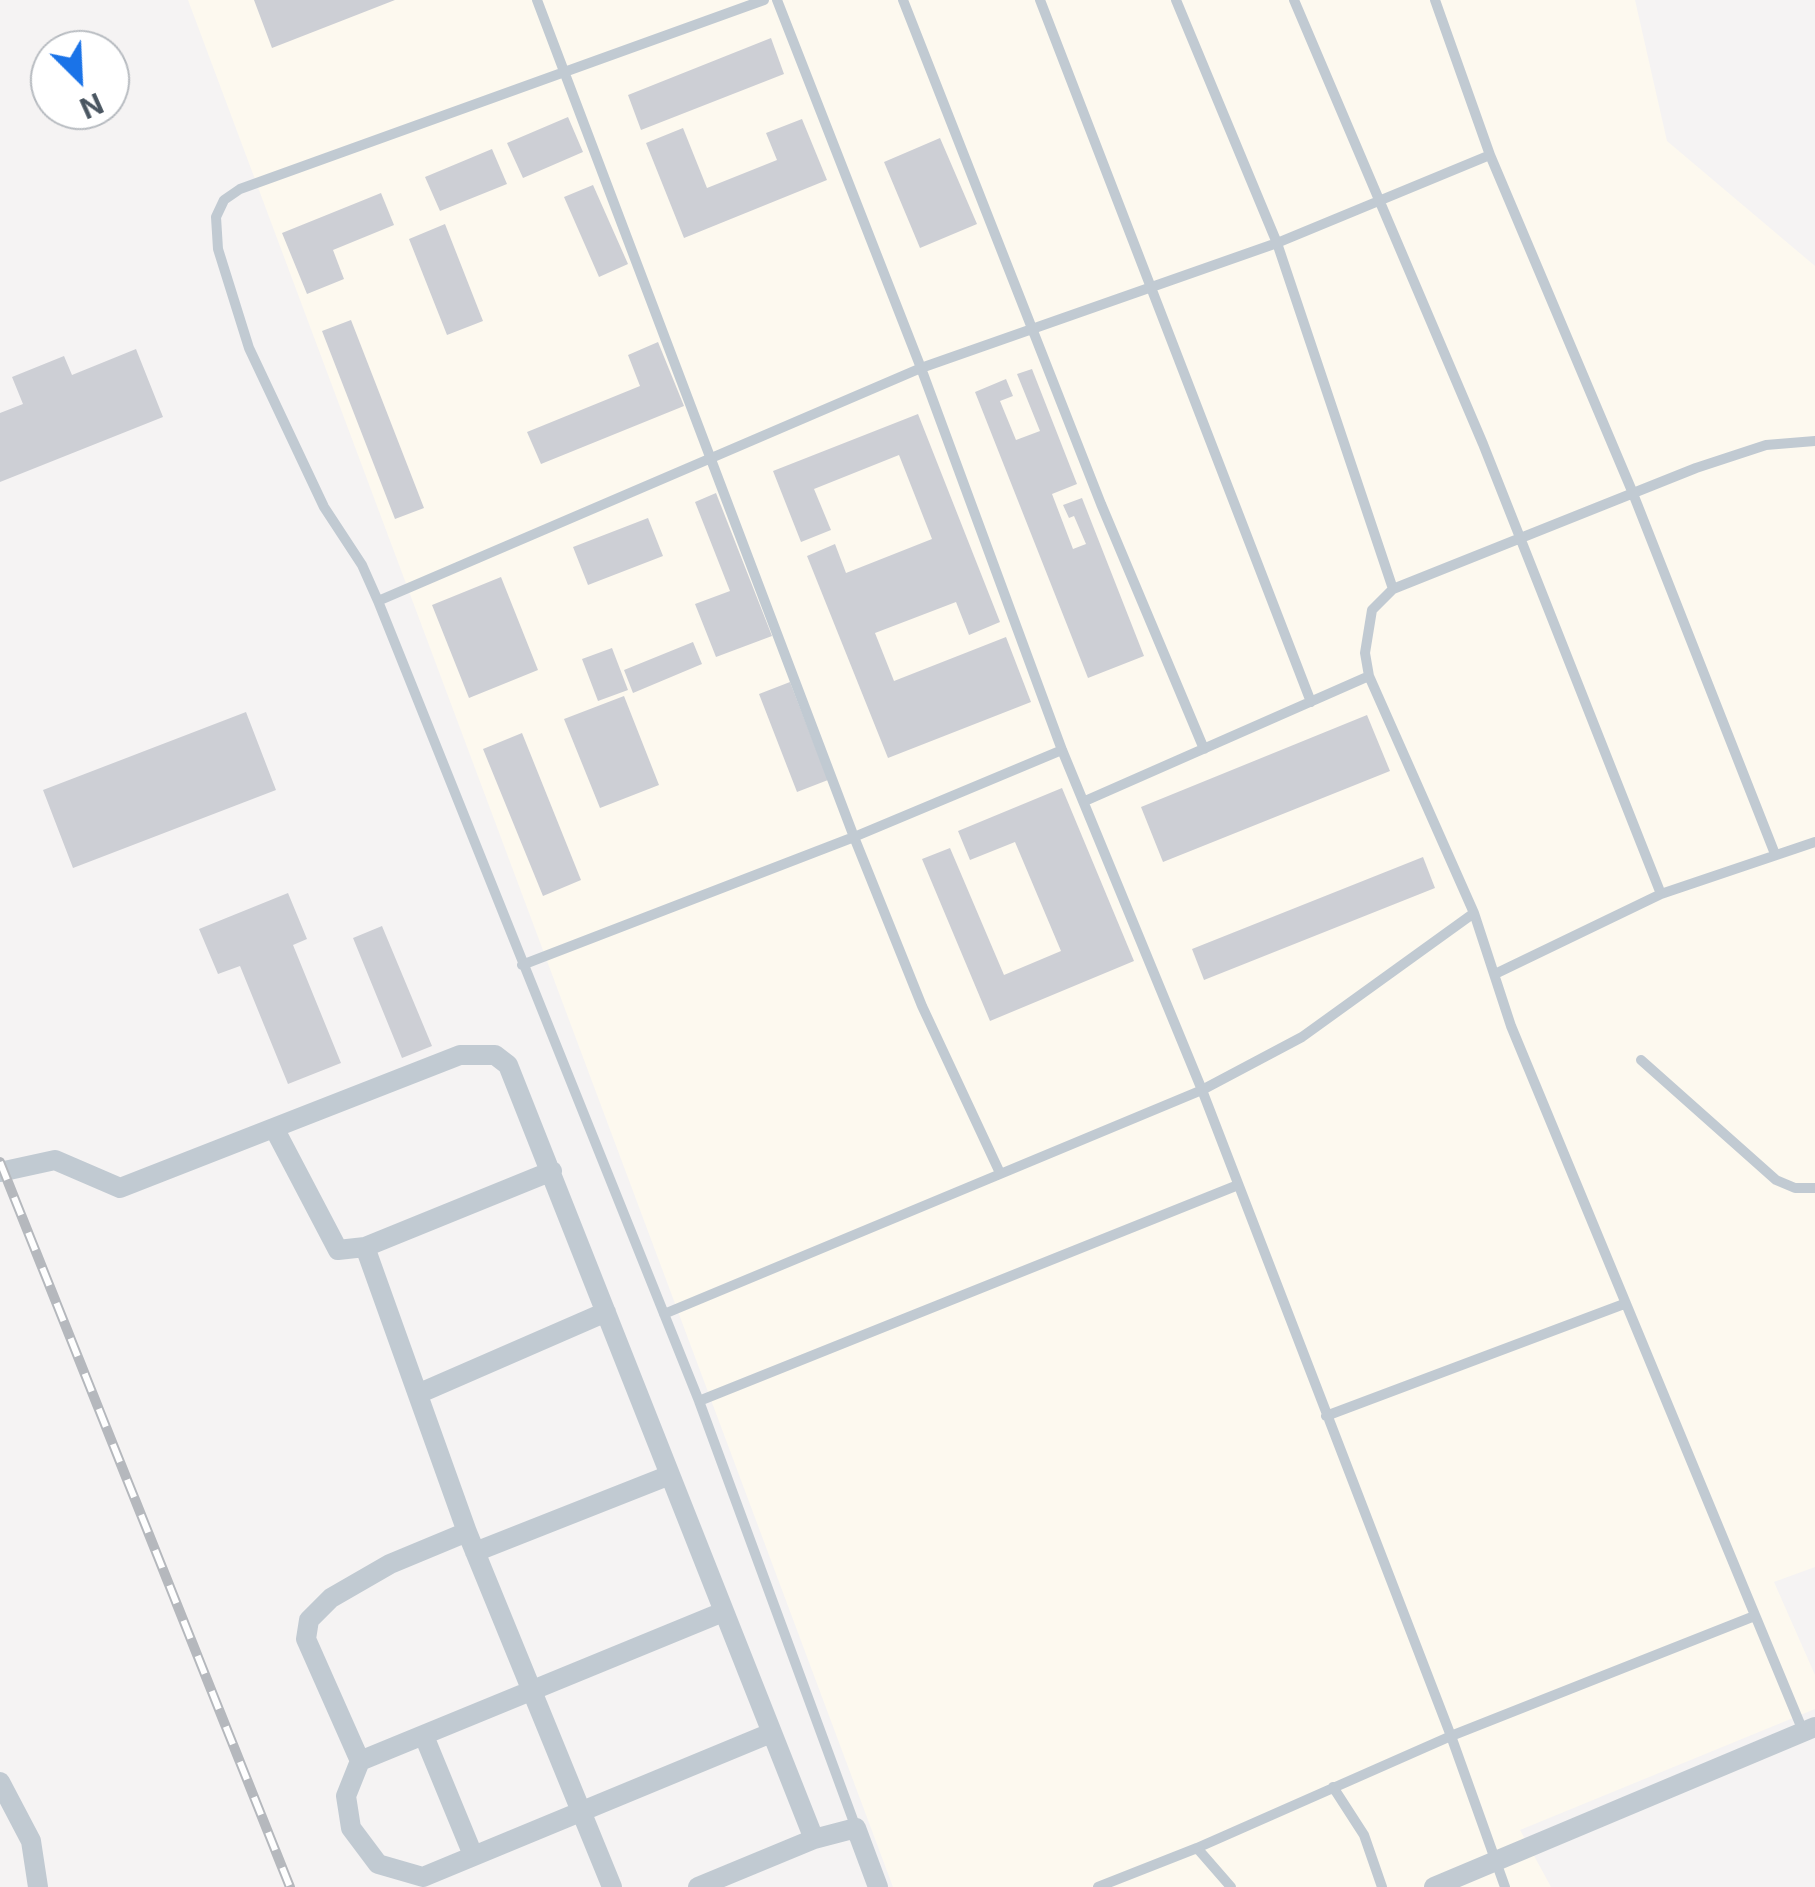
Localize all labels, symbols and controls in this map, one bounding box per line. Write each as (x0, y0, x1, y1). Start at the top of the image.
north arrow (30, 30, 130, 130)
text: N (75, 86, 108, 125)

